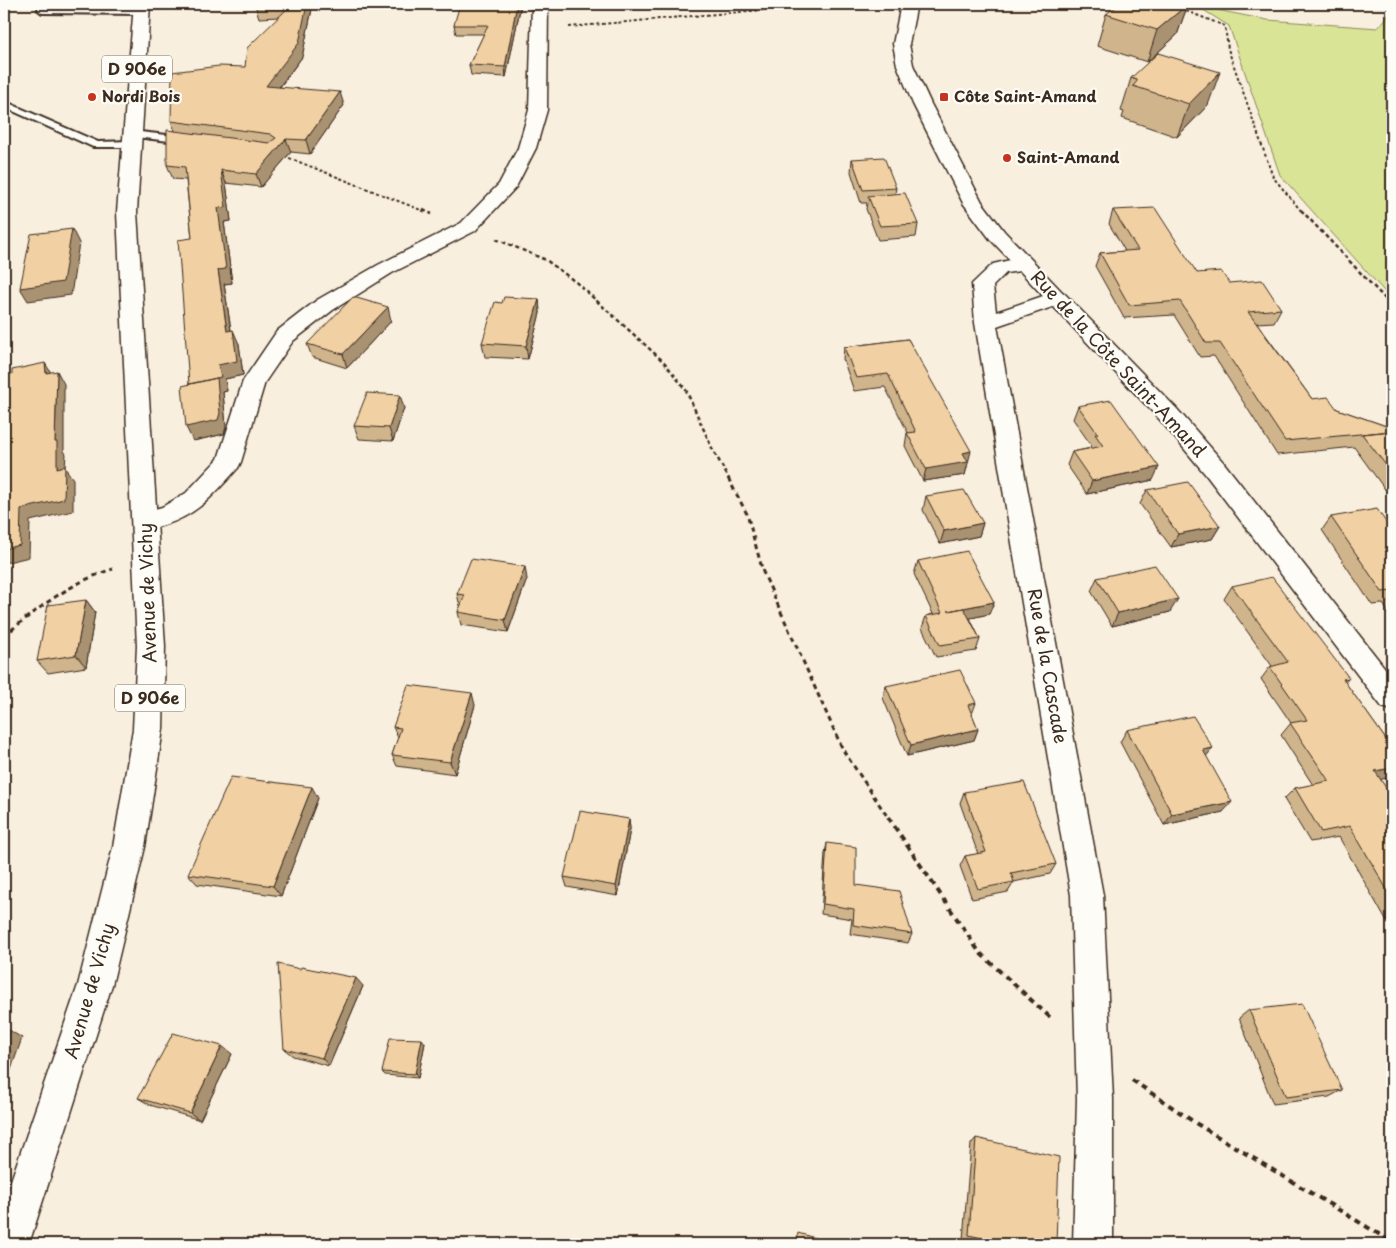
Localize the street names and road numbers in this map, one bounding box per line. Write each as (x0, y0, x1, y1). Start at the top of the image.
road number: D 906e (102, 56, 172, 82)
street label: Rue de la Côte Saint-Amand (1025, 264, 1213, 462)
street label: Avenue de Vichy (131, 523, 162, 664)
street label: Rue de la Cascade (1022, 586, 1075, 745)
road number: D 906e (115, 684, 185, 711)
street label: Avenue de Vichy (56, 919, 121, 1062)

